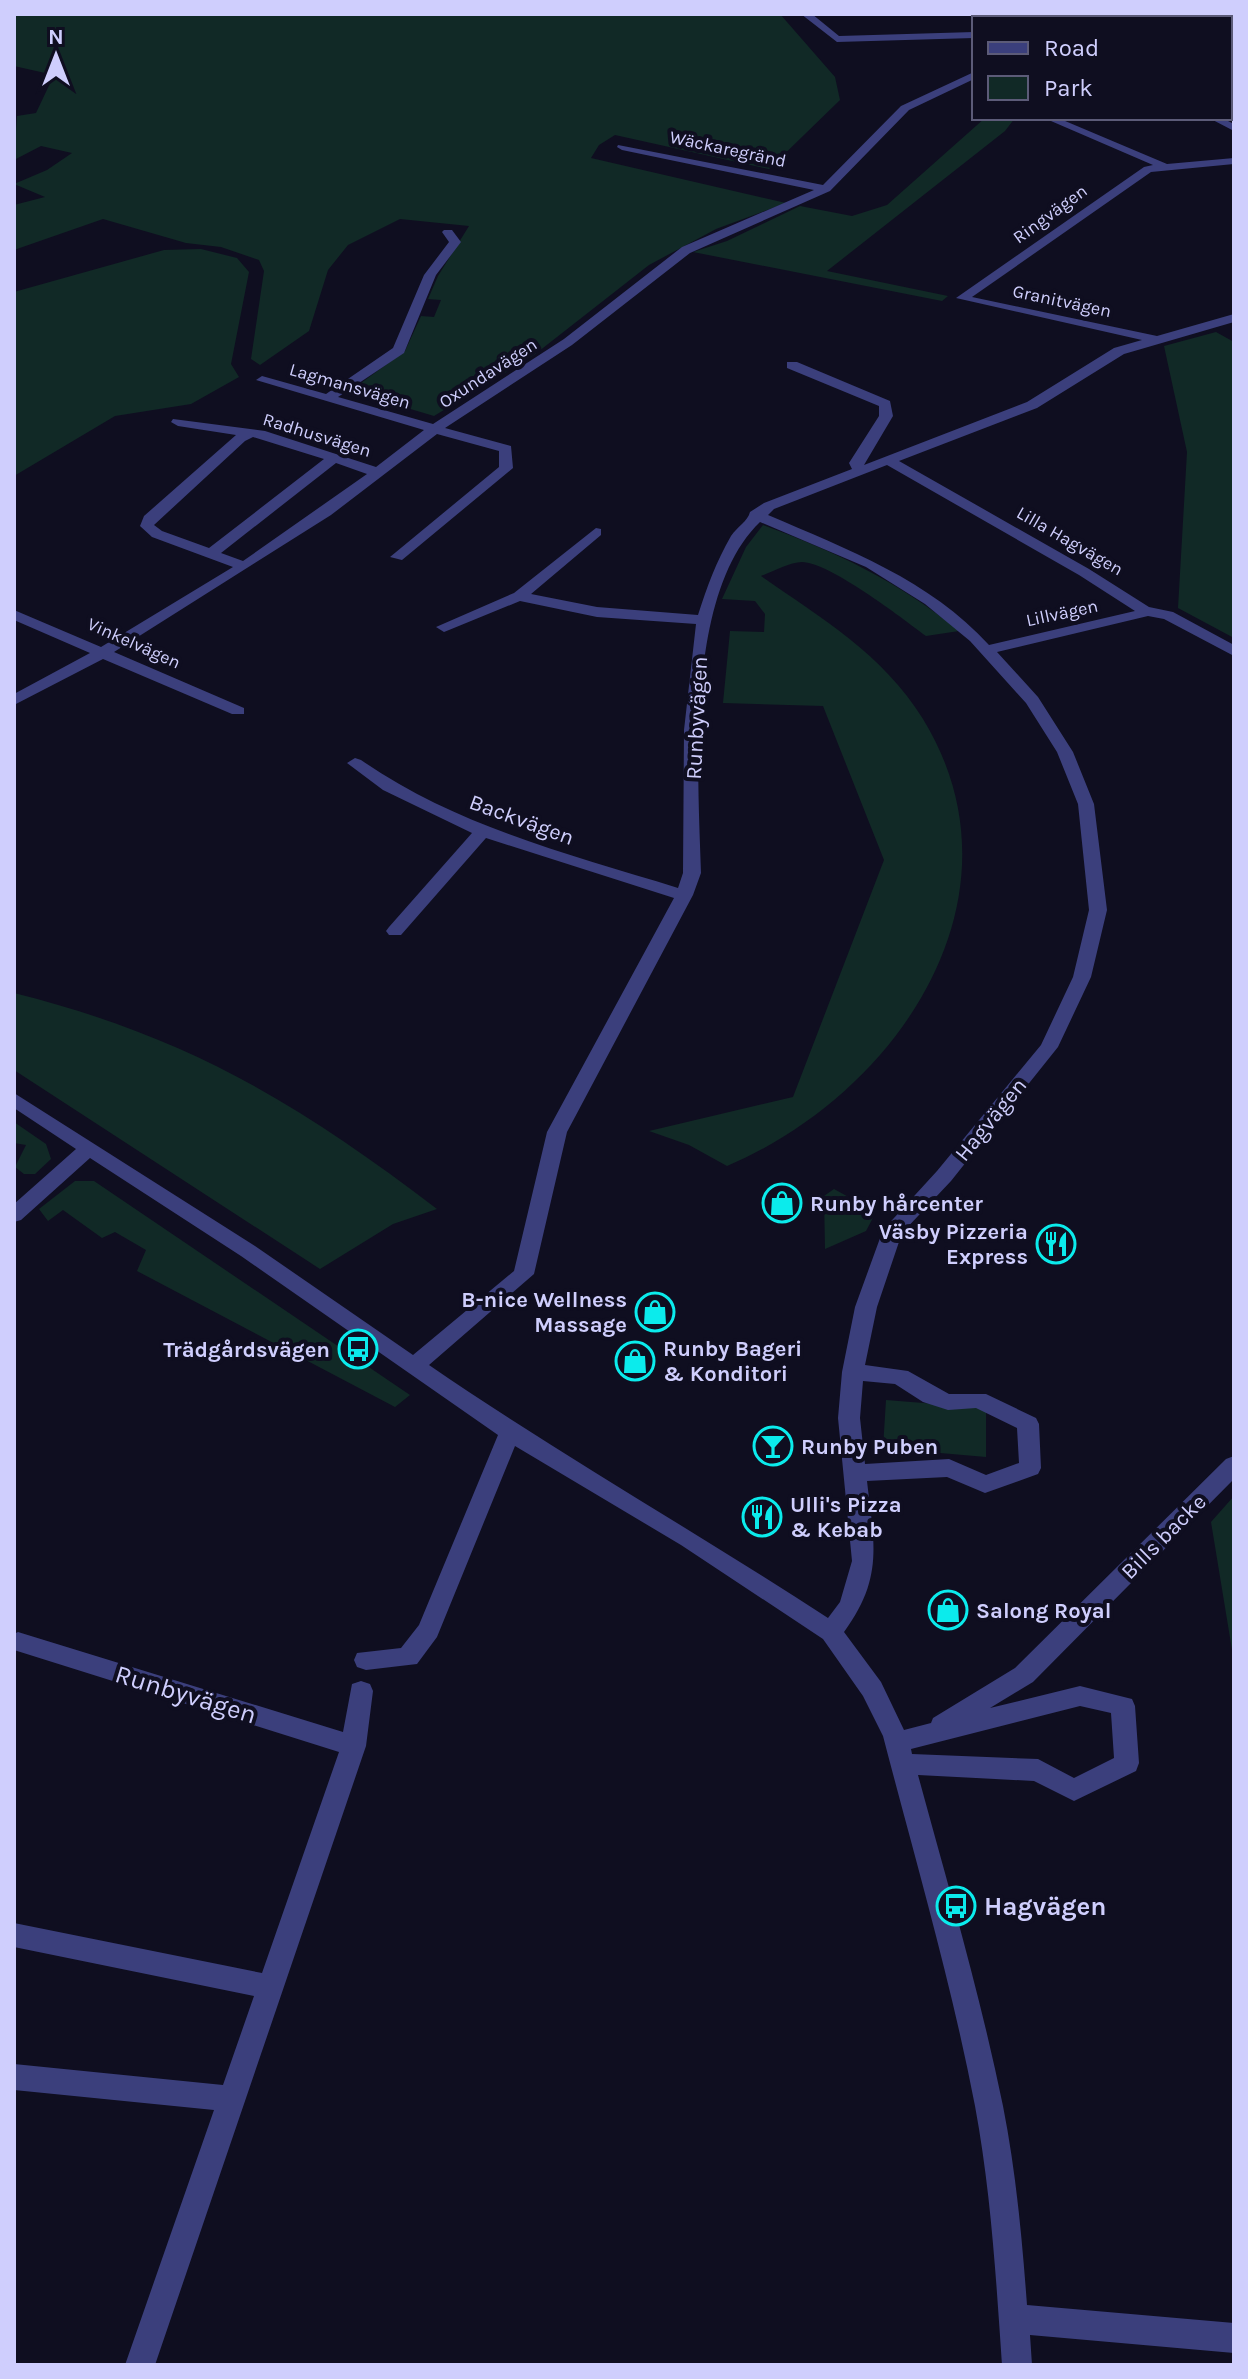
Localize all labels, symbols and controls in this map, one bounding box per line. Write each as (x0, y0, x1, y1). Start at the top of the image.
north arrow (16, 16, 96, 96)
legend (972, 16, 1232, 120)
text: N (48, 24, 64, 50)
text: Road (1044, 34, 1099, 62)
text: Park (1044, 74, 1093, 102)
street label: Wäckaregränd (668, 126, 788, 172)
street label: Ringvägen (1008, 180, 1092, 248)
street label: Granitvägen (1011, 280, 1113, 322)
street label: Oxundavägen (435, 333, 541, 413)
street label: Lagmansvägen (287, 358, 413, 414)
street label: Radhusvägen (260, 408, 374, 462)
street label: Lilla Hagvägen (1013, 502, 1127, 580)
street label: Lillvägen (1024, 595, 1100, 631)
street label: Vinkelvägen (84, 613, 184, 673)
street label: Runbyvägen (681, 656, 713, 780)
street label: Backvägen (466, 789, 578, 851)
street label: Hagvägen (949, 1073, 1032, 1166)
shop icon: Runby hårcenter (761, 1182, 803, 1224)
place label: Runby hårcenter (810, 1191, 983, 1217)
place label: Väsby Pizzeria Express (879, 1219, 1028, 1270)
restaurant icon: Väsby Pizzeria Express (1035, 1223, 1077, 1265)
place label: B-nice Wellness Massage (461, 1287, 627, 1338)
shop icon: B-nice Wellness Massage (634, 1291, 676, 1333)
bus stop icon: Trädgårdsvägen (337, 1328, 379, 1370)
place label: Runby Bageri & Konditori (663, 1336, 802, 1387)
place label: Trädgårdsvägen (163, 1337, 330, 1363)
shop icon: Runby Bageri & Konditori (614, 1340, 656, 1382)
bar icon: Runby Puben (752, 1425, 794, 1467)
place label: Runby Puben (801, 1434, 938, 1460)
street label: Bills backe (1116, 1489, 1212, 1585)
place label: Ulli's Pizza & Kebab (790, 1492, 902, 1543)
restaurant icon: Ulli's Pizza & Kebab (741, 1496, 783, 1538)
shop icon: Salong Royal (927, 1589, 969, 1631)
place label: Salong Royal (976, 1598, 1111, 1624)
street label: Runbyvägen (112, 1658, 260, 1731)
bus stop icon: Hagvägen (935, 1885, 977, 1927)
place label: Hagvägen (984, 1891, 1107, 1922)

